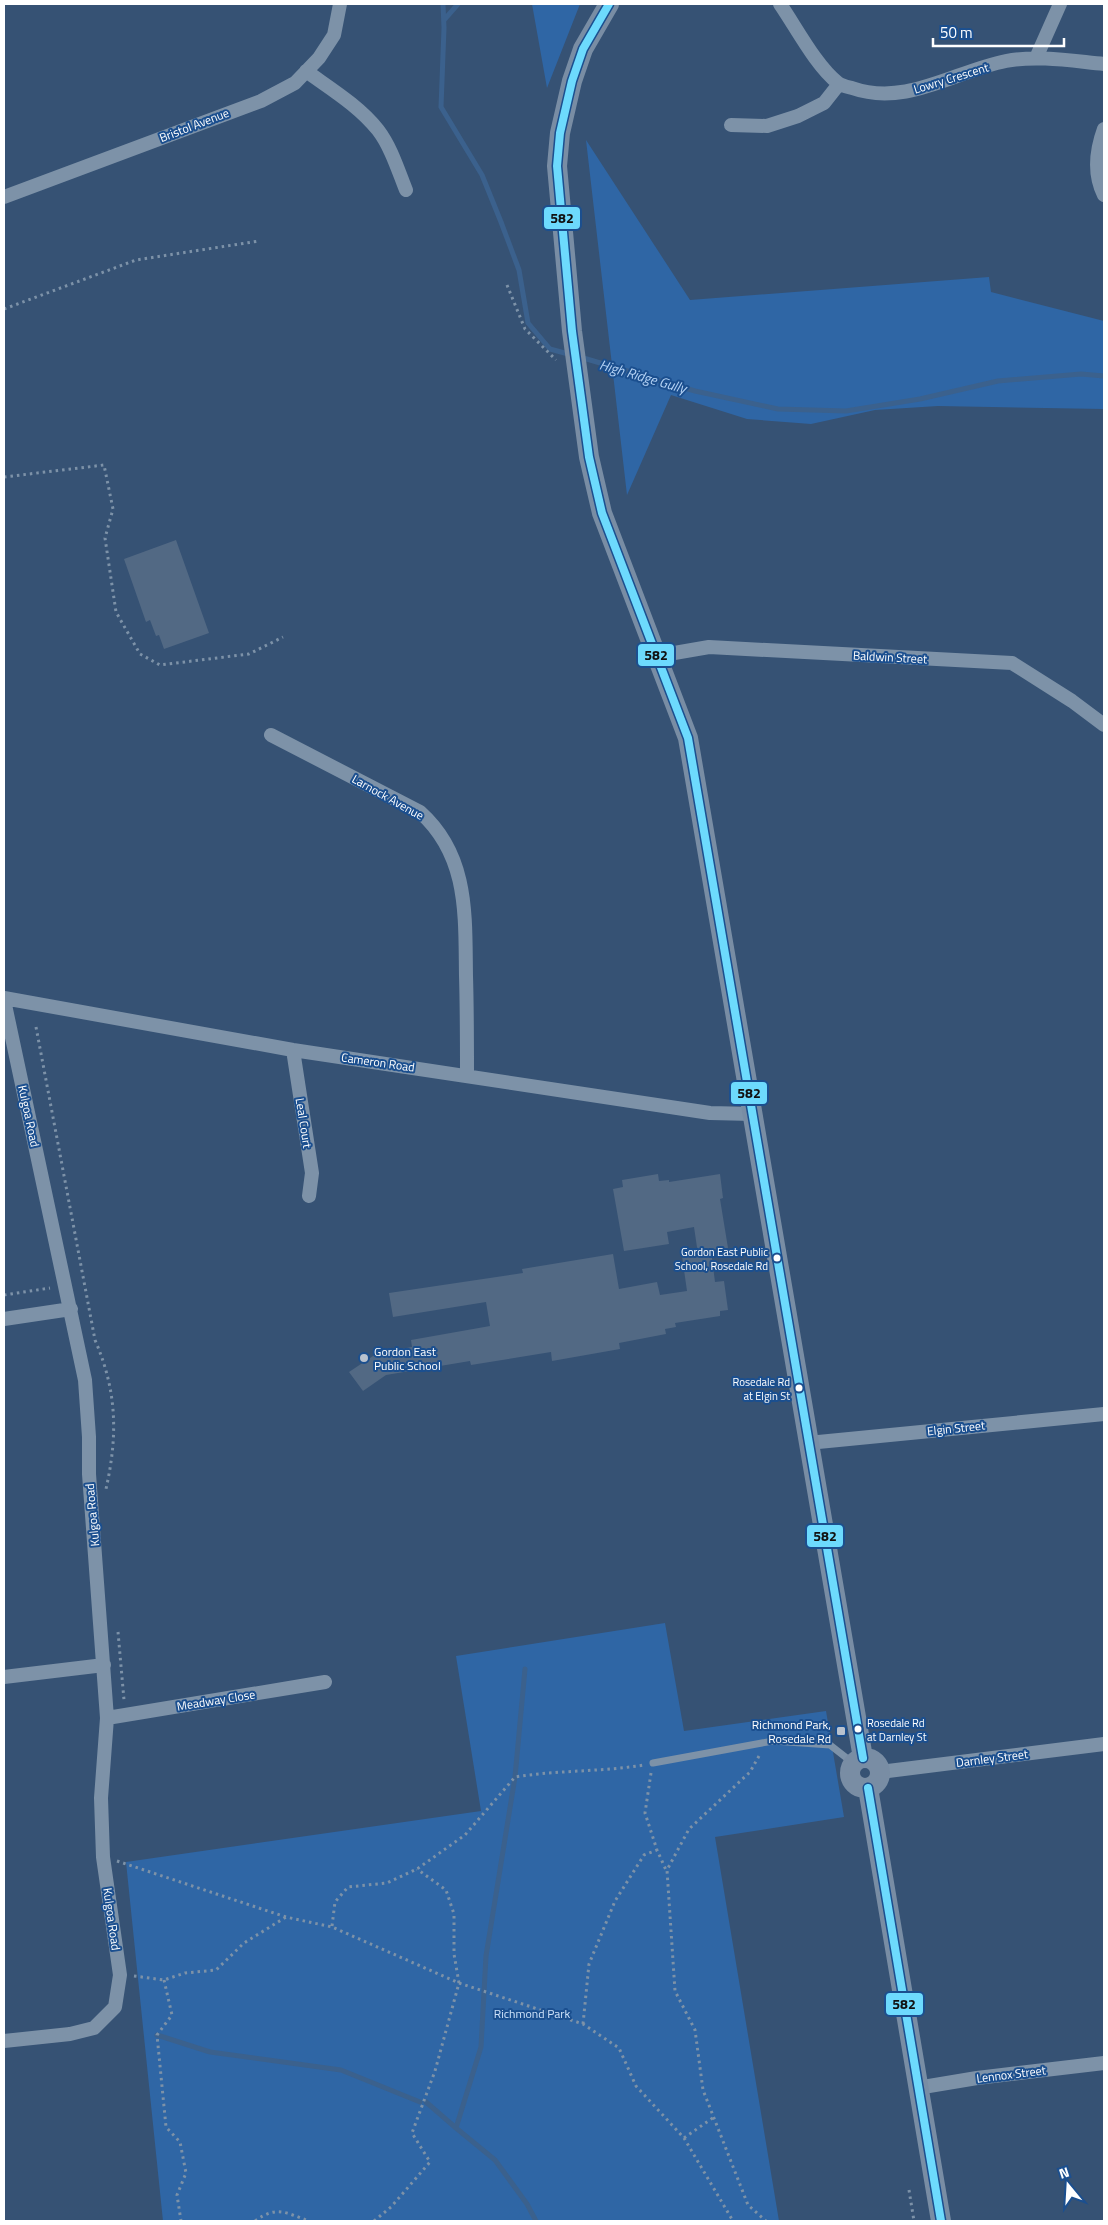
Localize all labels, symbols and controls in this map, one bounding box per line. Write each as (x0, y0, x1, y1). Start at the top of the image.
scale bar (933, 15, 1064, 47)
text: 50 m (940, 21, 973, 44)
street label: Lowry Crescent (911, 57, 992, 98)
street label: Bristol Avenue (156, 103, 232, 147)
line badge: 582 (543, 206, 581, 230)
text: 582 (550, 207, 574, 228)
water label: High Ridge Gully (597, 354, 690, 399)
line badge: 582 (637, 643, 675, 667)
text: 582 (644, 644, 668, 665)
street label: Baldwin Street (852, 646, 928, 668)
street label: Larnock Avenue (348, 769, 428, 825)
street label: Cameron Road (340, 1047, 416, 1077)
line badge: 582 (730, 1081, 768, 1105)
text: 582 (737, 1082, 761, 1103)
street label: Kulgoa Road (13, 1083, 45, 1149)
street label: Leal Court (291, 1096, 317, 1150)
place label: Gordon East Public School, Rosedale Rd (675, 1244, 768, 1274)
marker: Gordon East Public School, Rosedale Rd (772, 1253, 782, 1263)
place label: Gordon East Public School (374, 1342, 441, 1375)
marker: Gordon East Public School (358, 1352, 370, 1364)
place label: Rosedale Rd at Elgin St (733, 1374, 790, 1404)
marker: Rosedale Rd at Elgin St (794, 1383, 804, 1393)
street label: Elgin Street (926, 1415, 987, 1440)
street label: Kulgoa Road (80, 1483, 104, 1547)
line badge: 582 (806, 1524, 844, 1548)
text: 582 (813, 1525, 837, 1546)
street label: Meadway Close (175, 1684, 257, 1716)
place label: Richmond Park, Rosedale Rd (752, 1715, 831, 1748)
place label: Rosedale Rd at Darnley St (867, 1715, 927, 1745)
marker: Rosedale Rd at Darnley St (853, 1724, 863, 1734)
marker: Richmond Park, Rosedale Rd (835, 1725, 847, 1737)
street label: Darnley Street (955, 1744, 1030, 1772)
street label: Kulgoa Road (98, 1887, 126, 1951)
line badge: 582 (885, 1992, 924, 2016)
text: 582 (892, 1993, 916, 2014)
park label: Richmond Park (494, 2004, 570, 2023)
street label: Lennox Street (975, 2060, 1048, 2088)
north arrow (1043, 2160, 1093, 2210)
text: N (1056, 2161, 1072, 2184)

